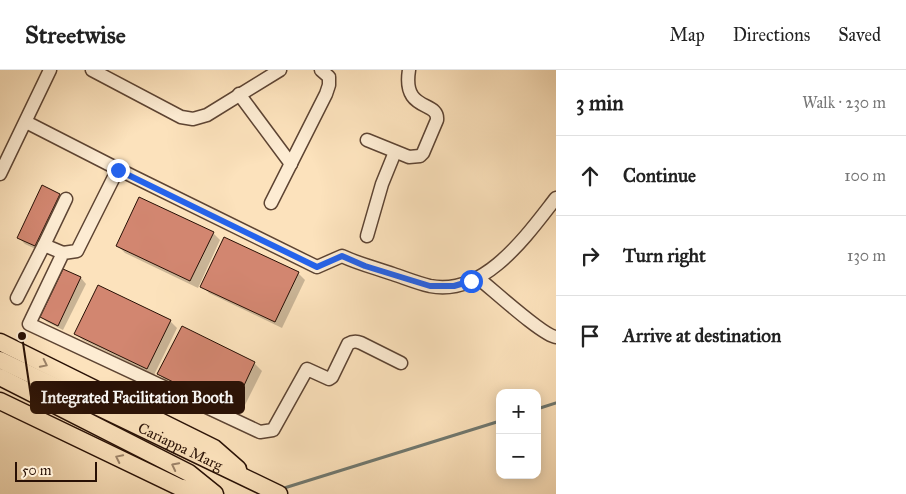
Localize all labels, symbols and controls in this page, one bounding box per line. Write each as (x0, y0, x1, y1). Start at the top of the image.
text: Streetwise (25, 20, 126, 50)
text: Map (669, 24, 705, 46)
text: Directions (733, 24, 810, 46)
text: Saved (838, 24, 881, 46)
text: 3 min (576, 90, 624, 116)
text: Walk · 230 m (802, 93, 886, 112)
route end (107, 159, 130, 182)
icon: ahead (576, 162, 604, 190)
text: Continue (623, 164, 696, 187)
text: 100 m (844, 166, 886, 185)
icon: right (576, 242, 604, 270)
text: Turn right (623, 244, 706, 267)
text: 130 m (847, 246, 886, 265)
route start (460, 270, 483, 293)
icon: arrive (576, 322, 604, 350)
text: Arrive at destination (623, 324, 781, 347)
one-way arrow (39, 358, 48, 368)
callout: Integrated Facilitation Booth (31, 382, 244, 413)
text: Integrated Facilitation Booth (41, 388, 233, 408)
map controls (496, 389, 541, 479)
button: + (496, 389, 541, 434)
street label: Cariappa Marg (135, 419, 226, 475)
button: − (496, 434, 541, 479)
one-way arrow (115, 454, 124, 464)
scale bar (15, 459, 98, 482)
text: 50 m (22, 462, 51, 479)
one-way arrow (171, 462, 180, 472)

